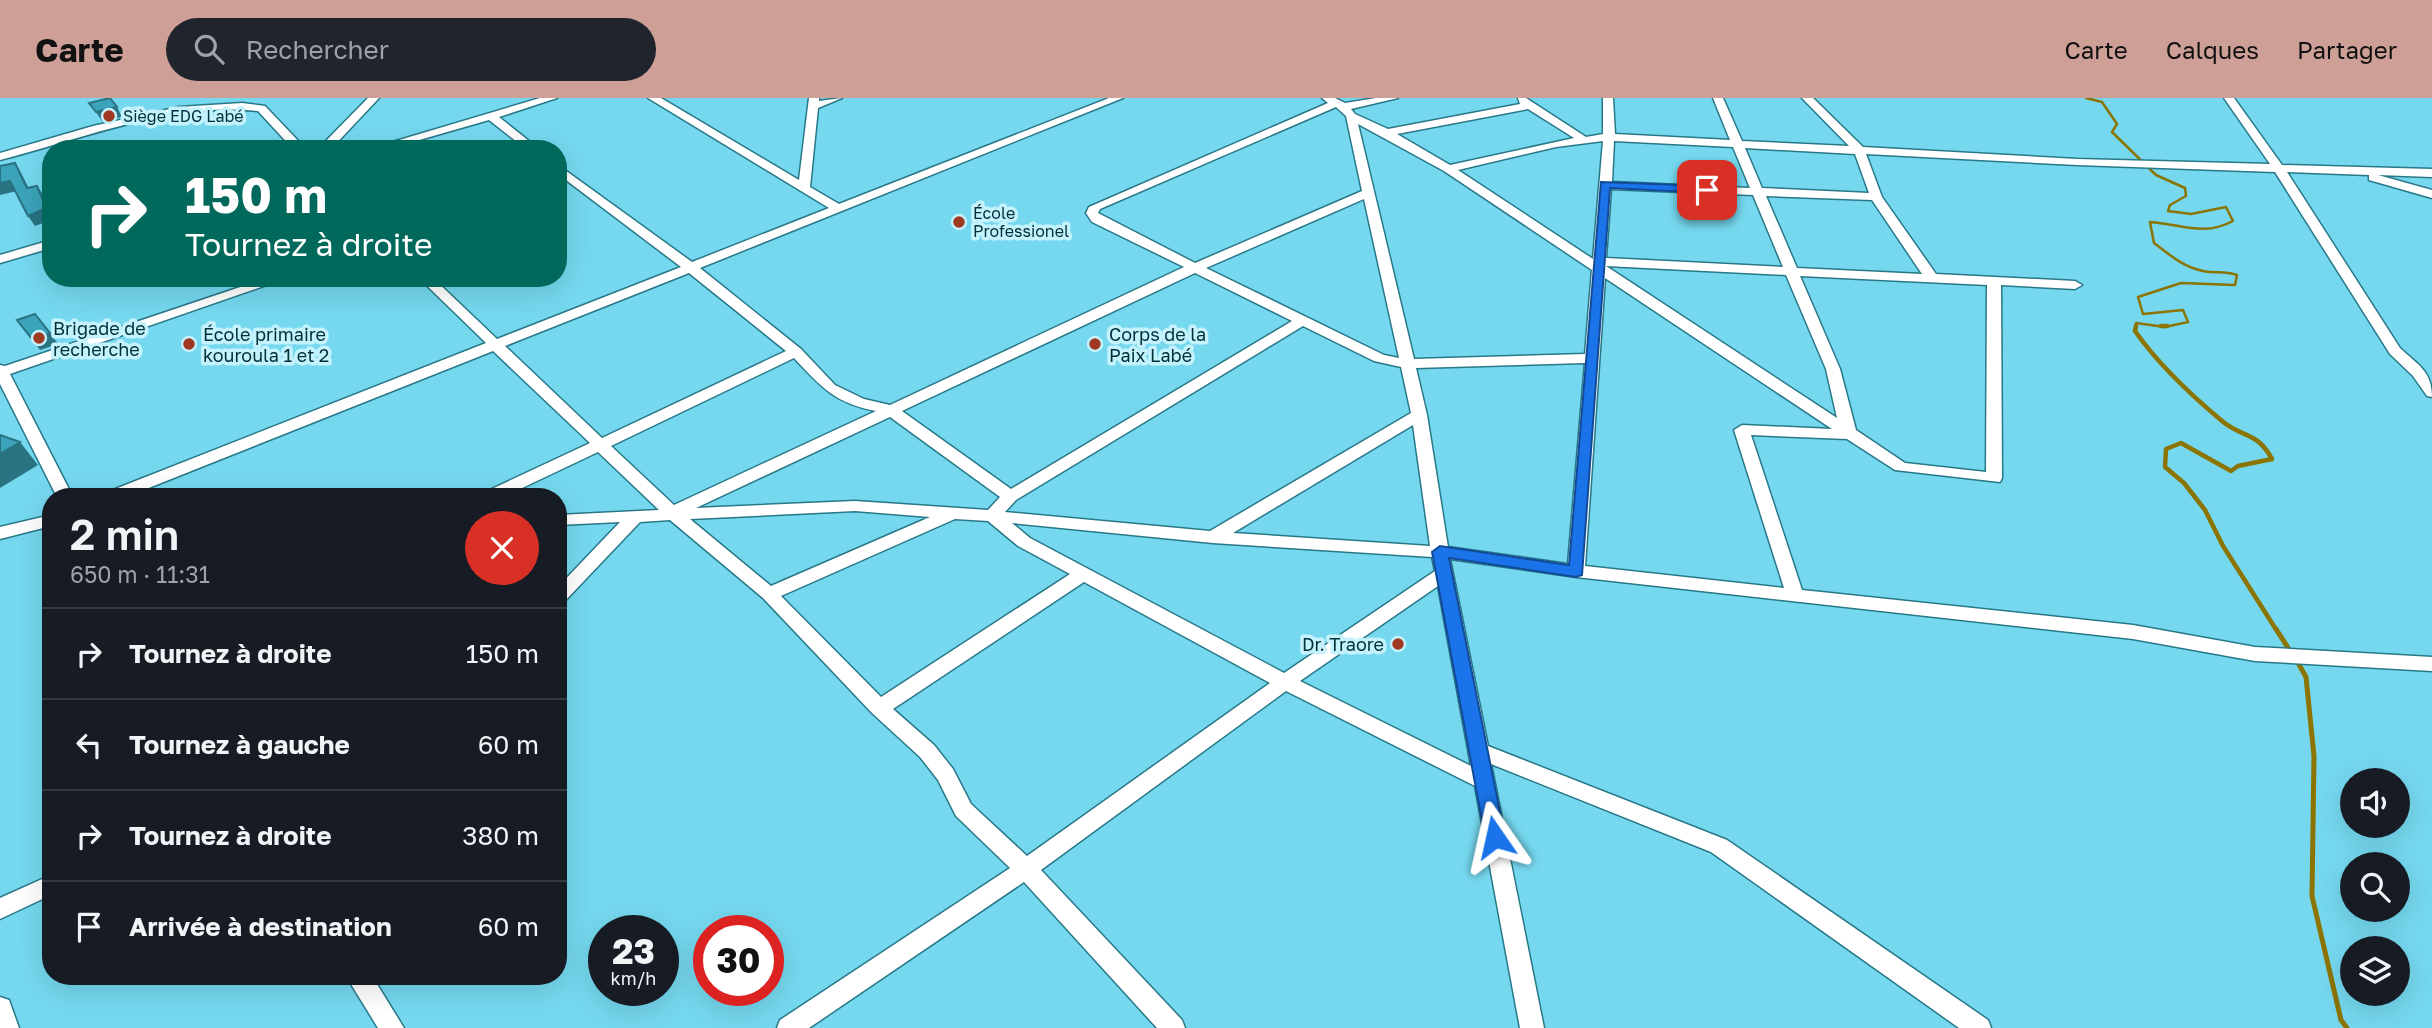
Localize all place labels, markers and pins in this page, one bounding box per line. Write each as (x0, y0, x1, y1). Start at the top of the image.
place label: Siège EDG Labé (123, 106, 244, 126)
marker: Siège EDG Labé (101, 108, 117, 124)
pin (1677, 160, 1737, 220)
place label: École Professionel (973, 203, 1069, 241)
marker: École Professionel (951, 214, 967, 230)
place label: Brigade de recherche (53, 317, 146, 360)
place label: École primaire kouroula 1 et 2 (203, 323, 329, 366)
place label: Corps de la Paix Labé (1109, 323, 1206, 366)
marker: Brigade de recherche (31, 330, 47, 346)
marker: École primaire kouroula 1 et 2 (181, 336, 197, 352)
marker: Corps de la Paix Labé (1087, 336, 1103, 352)
place label: Dr. Traore (1302, 633, 1384, 655)
marker: Dr. Traore (1390, 636, 1406, 652)

